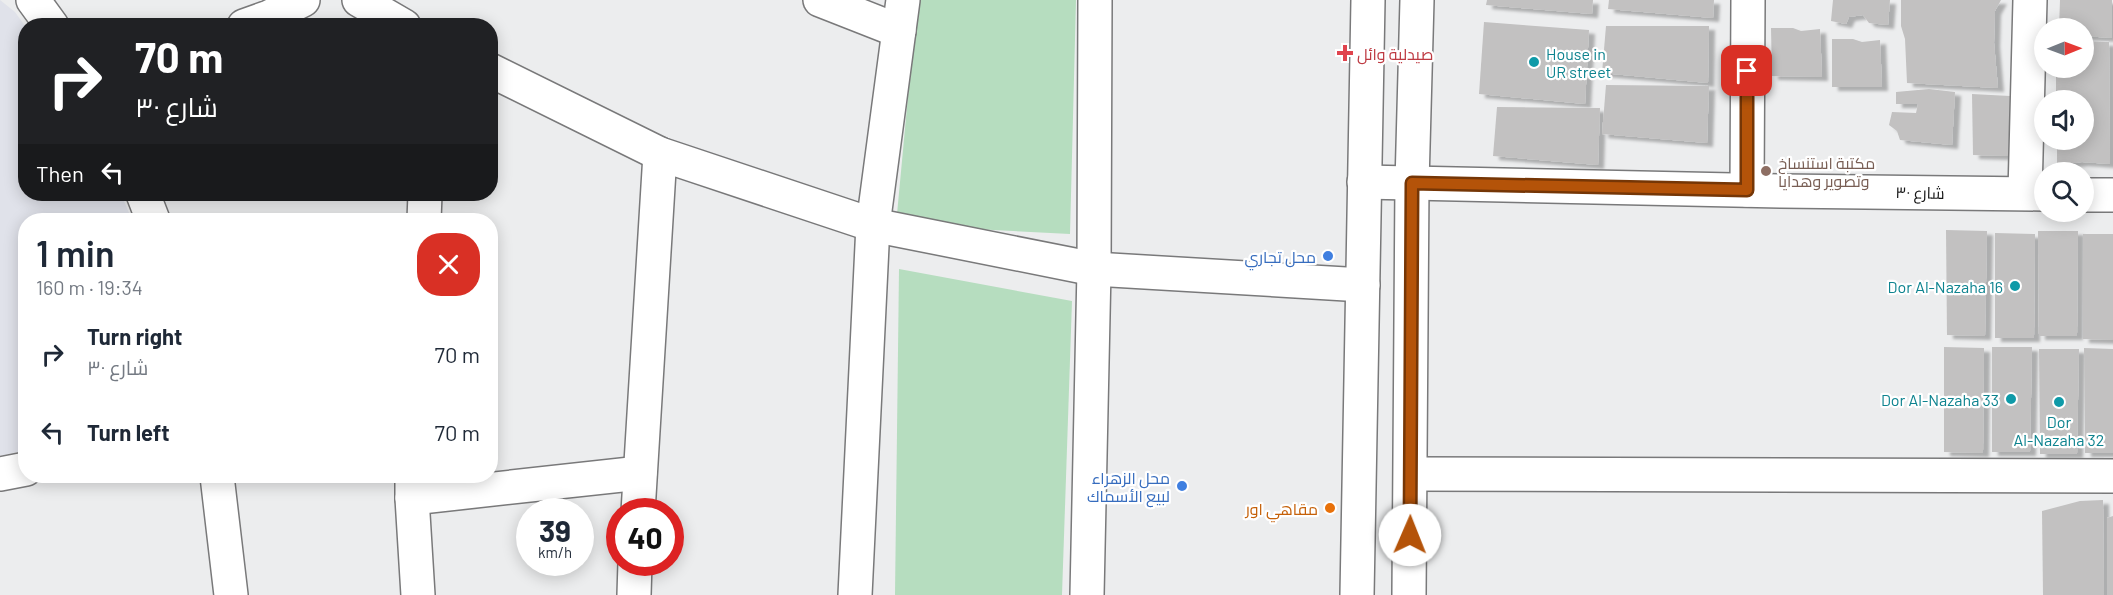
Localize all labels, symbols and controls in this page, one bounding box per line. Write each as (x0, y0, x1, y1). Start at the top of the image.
north arrow (2034, 18, 2094, 78)
map controls (2034, 18, 2094, 222)
text: 70 m (135, 31, 223, 81)
icon: right (36, 42, 114, 120)
place label: صيدلية وائل (1357, 44, 1433, 65)
place label: House in UR street (1546, 44, 1611, 81)
pin (1721, 45, 1772, 96)
marker: صيدلية وائل (1338, 46, 1352, 60)
icon: arrive (1730, 54, 1763, 87)
marker: House in UR street (1527, 55, 1541, 69)
text: شارع ٣٠ (135, 90, 218, 122)
button: sound (2034, 90, 2094, 150)
place label: مكتبة استنساخ وتصوير وهدايا (1778, 153, 1875, 191)
icon: left (96, 156, 129, 189)
text: Then (36, 160, 84, 186)
button: search (2034, 162, 2094, 222)
marker: مكتبة استنساخ وتصوير وهدايا (1759, 164, 1773, 178)
street label: شارع ٣٠ (1895, 182, 1945, 205)
text: 1 min (36, 231, 115, 274)
button: close (417, 233, 480, 296)
place label: محل تجاري (1245, 247, 1316, 271)
marker: محل تجاري (1321, 249, 1335, 263)
text: 160 m · 19:34 (36, 275, 143, 299)
place label: Dor Al-Nazaha 16 (1888, 277, 2003, 296)
marker: Dor Al-Nazaha 16 (2008, 279, 2022, 293)
text: Turn right (87, 323, 182, 349)
icon: right (36, 338, 69, 371)
text: 70 m (435, 341, 480, 367)
text: شارع ٣٠ (87, 355, 148, 379)
place label: Dor Al-Nazaha 33 (1881, 390, 1999, 409)
marker: Dor Al-Nazaha 33 (2004, 392, 2018, 406)
marker: Dor Al-Nazaha 32 (2052, 395, 2066, 409)
place label: Dor Al-Nazaha 32 (2014, 412, 2104, 449)
icon: left (36, 416, 69, 449)
text: Turn left (87, 419, 170, 445)
text: 70 m (435, 419, 480, 445)
place label: محل الزهراء لبيع الأسماك (1087, 468, 1170, 508)
marker: محل الزهراء لبيع الأسماك (1175, 479, 1189, 493)
speed limit sign: 40 (606, 498, 684, 576)
place label: مقاهي اور (1244, 499, 1318, 523)
marker: مقاهي اور (1323, 501, 1337, 515)
position arrow (1378, 503, 1442, 567)
text: 39 (539, 512, 571, 548)
text: km/h (538, 543, 572, 561)

